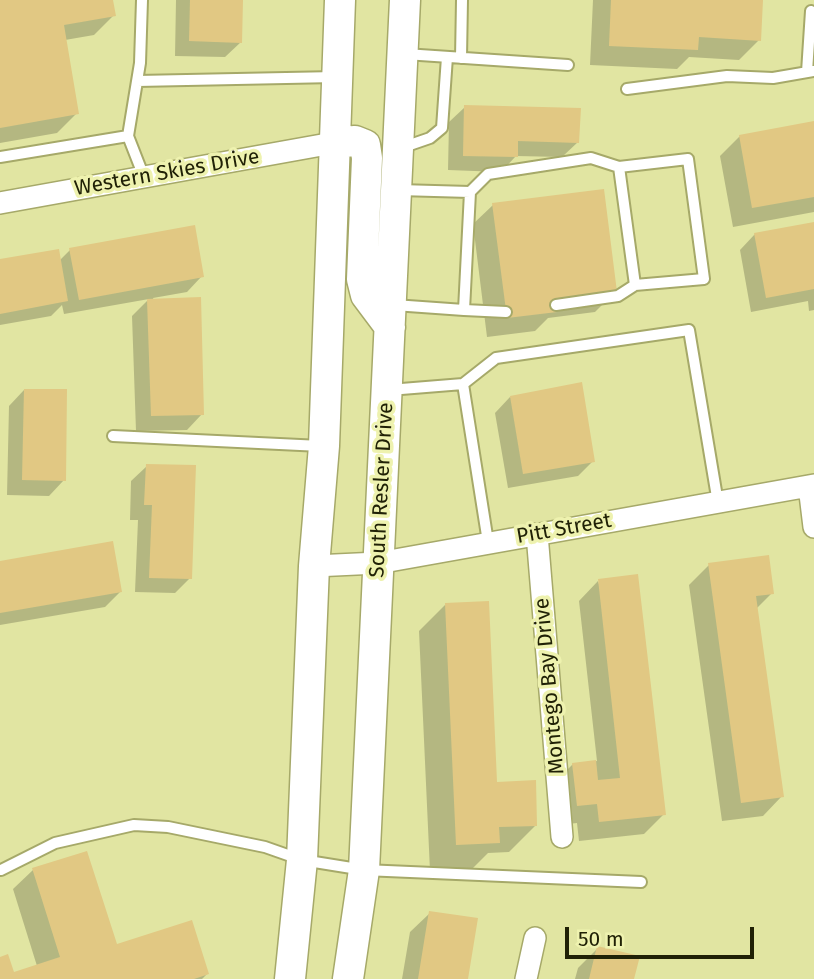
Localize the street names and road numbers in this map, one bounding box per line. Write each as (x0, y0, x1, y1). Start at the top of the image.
street label: Western Skies Drive (73, 144, 261, 202)
street label: South Resler Drive (365, 402, 399, 578)
street label: Pitt Street (515, 508, 613, 550)
street label: Montego Bay Drive (530, 597, 570, 775)

